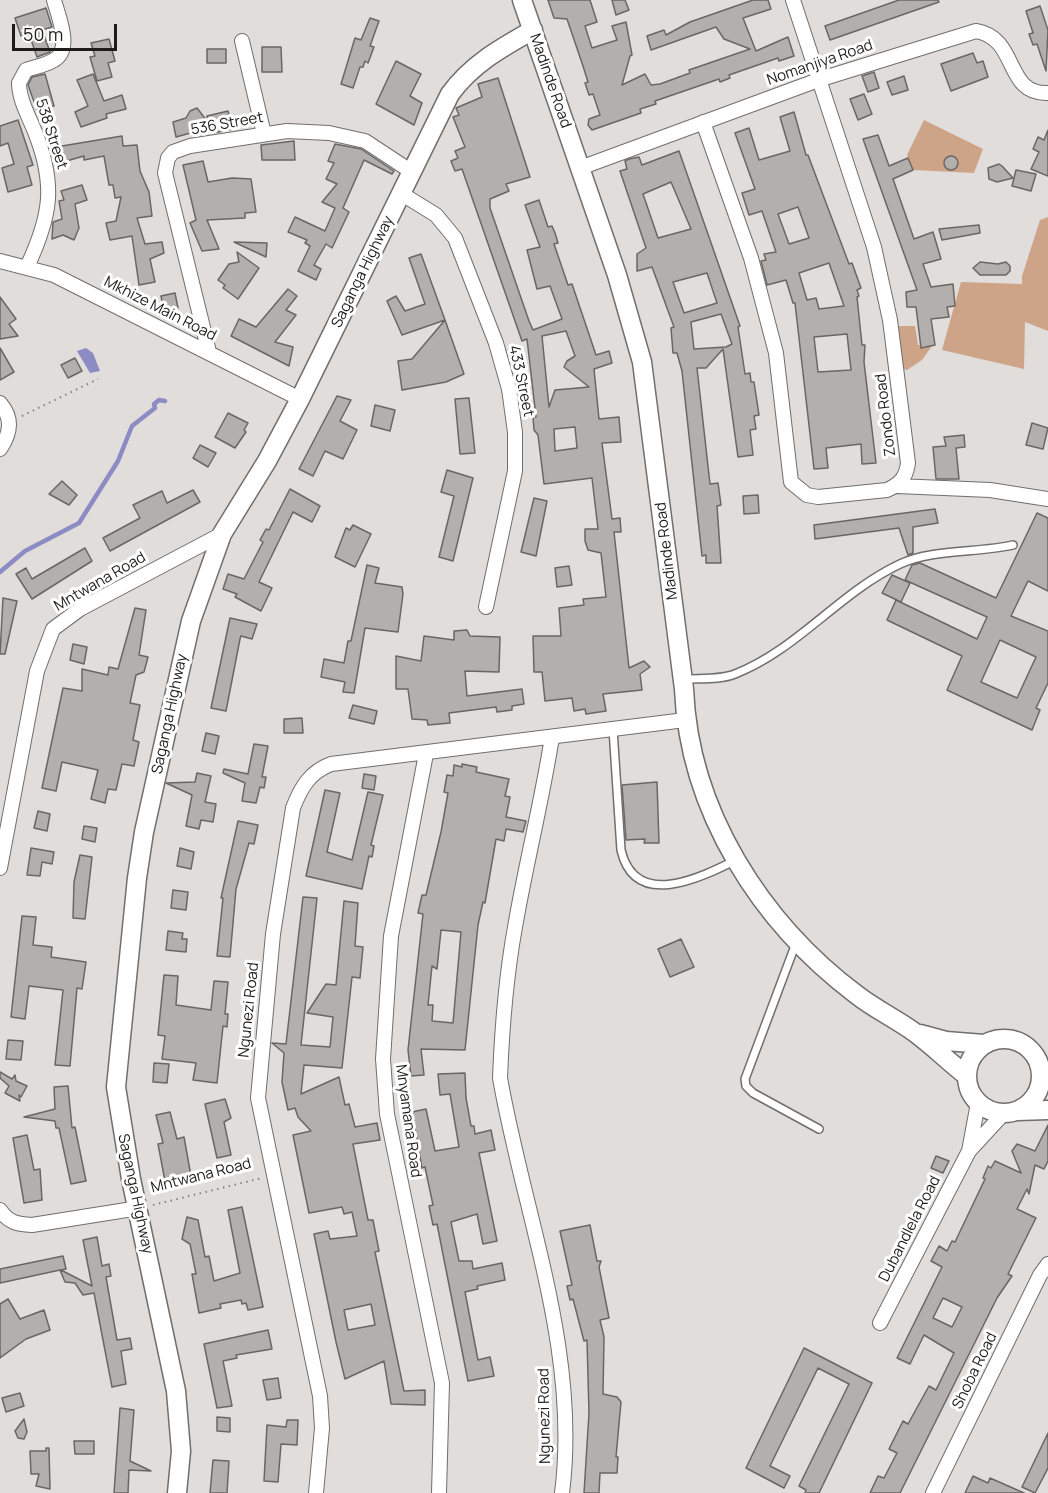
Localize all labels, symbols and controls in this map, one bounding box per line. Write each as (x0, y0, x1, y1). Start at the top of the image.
scale bar (15, 12, 120, 50)
text: 50 m (23, 22, 63, 46)
street label: Madinde Road (525, 32, 575, 130)
street label: Nomanjiya Road (765, 36, 875, 90)
street label: 538 Street (31, 97, 71, 171)
street label: 536 Street (189, 109, 265, 139)
street label: Saganga Highway (328, 213, 398, 331)
street label: Mkhize Main Road (101, 273, 219, 345)
street label: 433 Street (505, 344, 537, 418)
street label: Zondo Road (872, 373, 900, 457)
street label: Madinde Road (652, 501, 682, 601)
street label: Mntwana Road (51, 549, 149, 615)
street label: Saganga Highway (148, 652, 192, 776)
street label: Ngunezi Road (235, 961, 263, 1059)
street label: Mnyamana Road (391, 1063, 425, 1179)
street label: Saganga Highway (113, 1132, 157, 1256)
street label: Mntwana Road (149, 1155, 253, 1197)
street label: Dubandlela Road (876, 1173, 944, 1285)
street label: Shoba Road (949, 1330, 1001, 1412)
street label: Ngunezi Road (535, 1368, 555, 1464)

